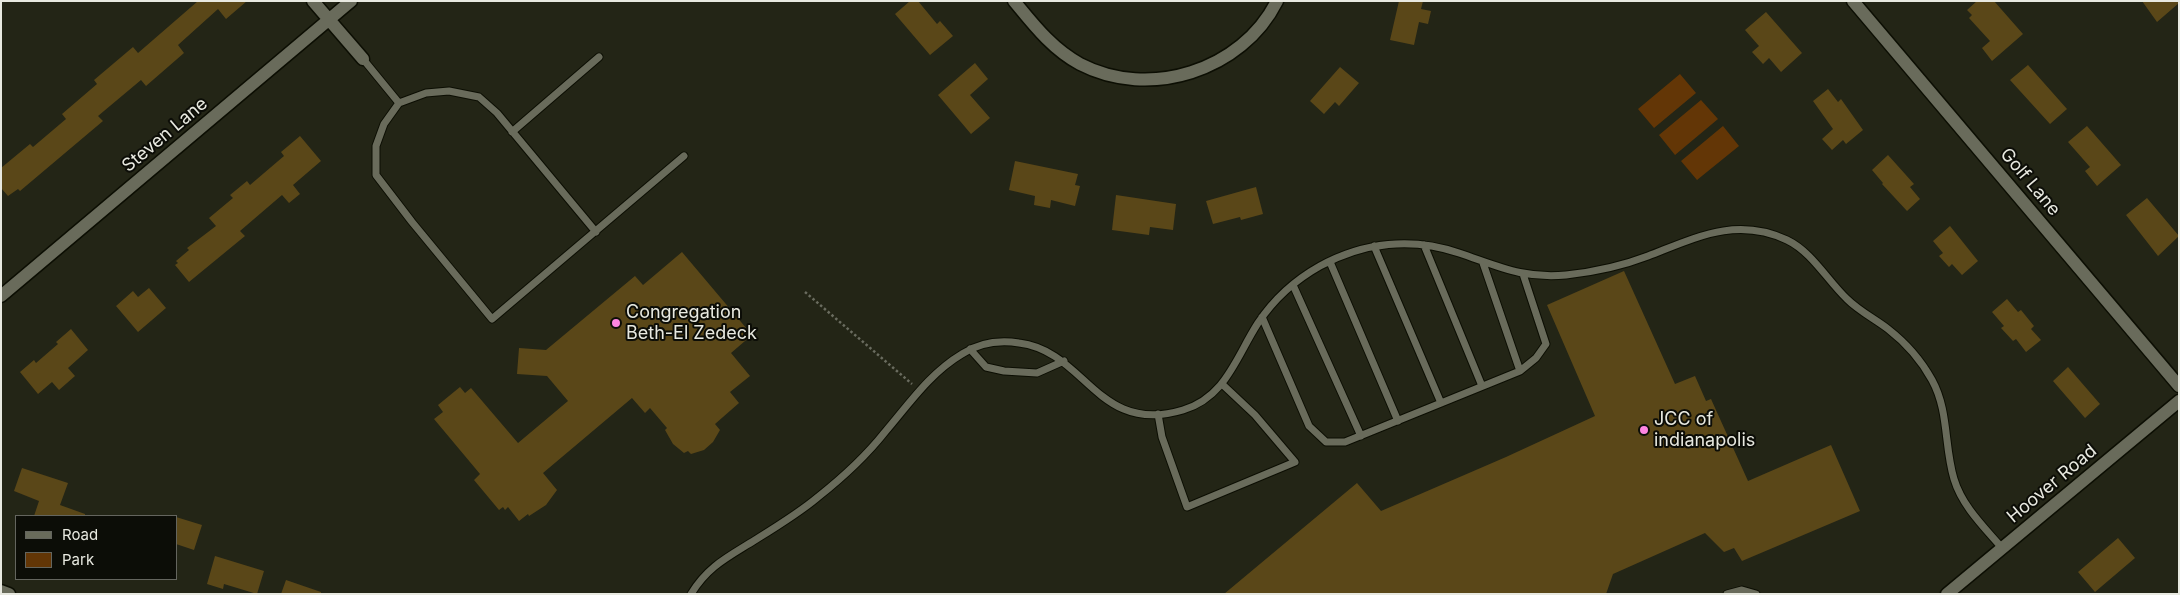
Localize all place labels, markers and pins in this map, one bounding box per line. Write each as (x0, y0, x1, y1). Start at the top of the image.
place label: Congregation Beth-El Zedeck (626, 302, 757, 344)
marker: Congregation Beth-El Zedeck (610, 317, 622, 329)
place label: JCC of indianapolis (1654, 409, 1755, 452)
marker: JCC of indianapolis (1638, 424, 1650, 436)

